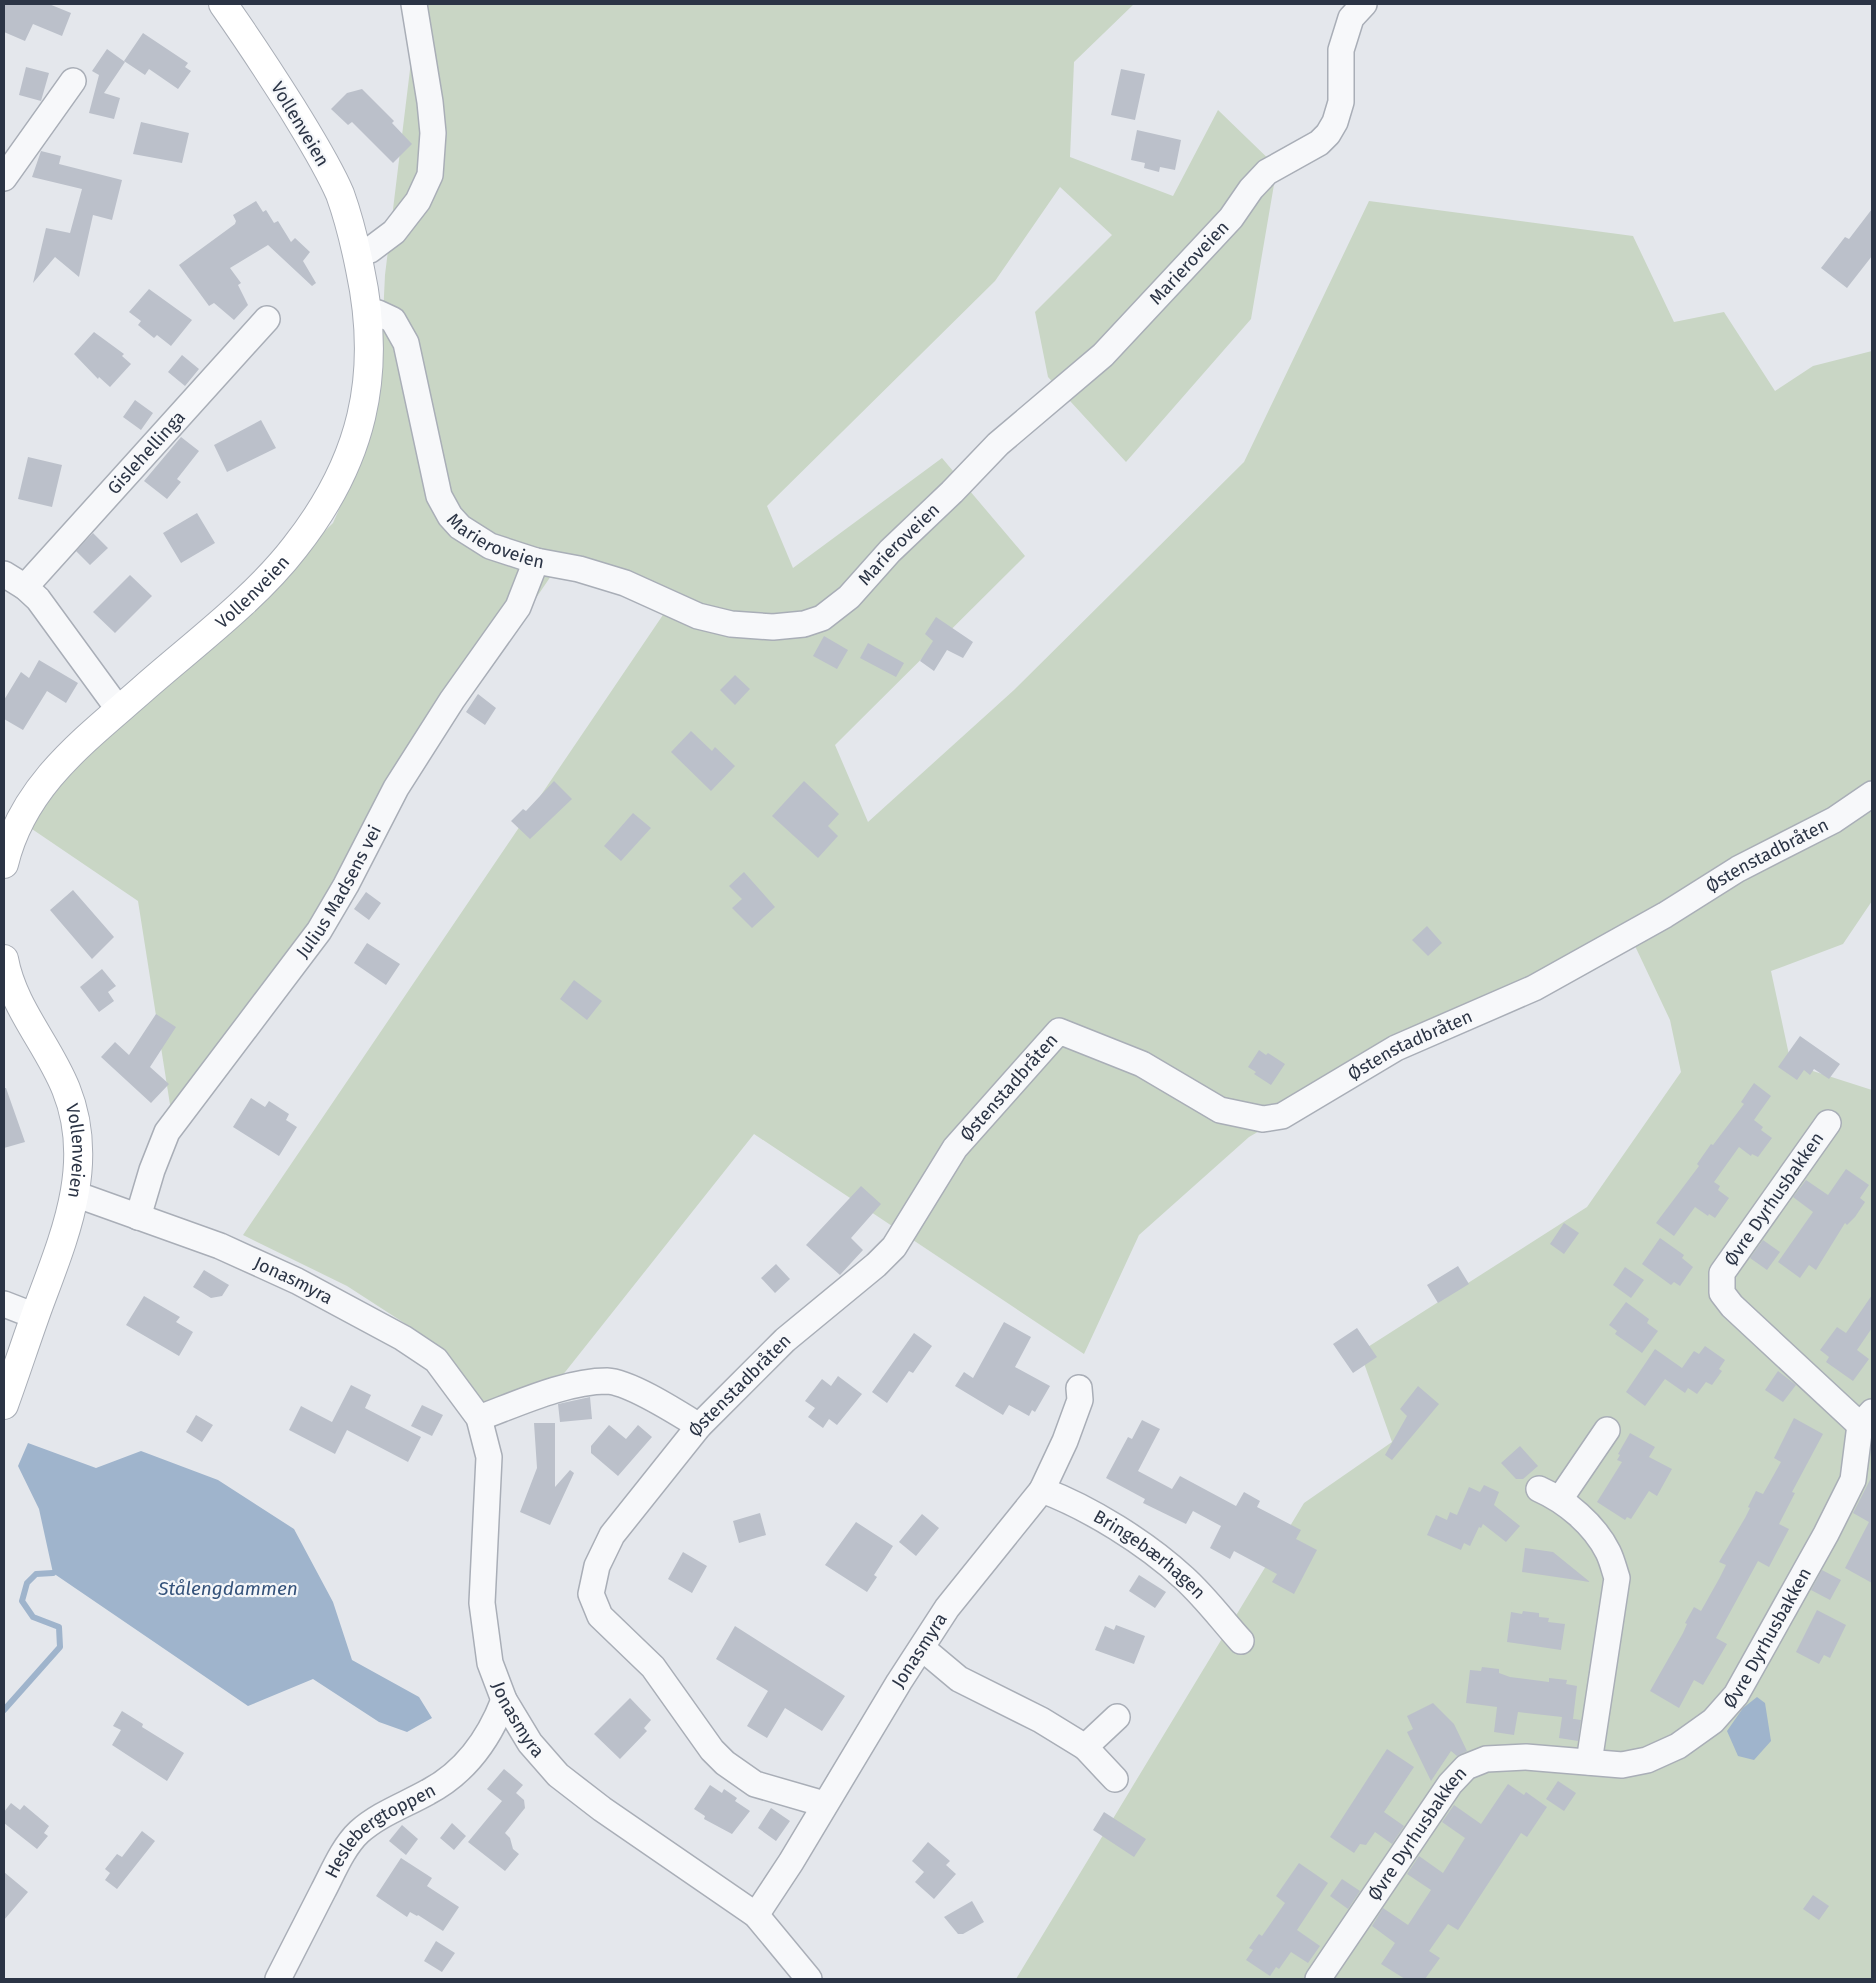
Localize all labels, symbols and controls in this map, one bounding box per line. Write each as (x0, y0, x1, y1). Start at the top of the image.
street label: Vollenveien (266, 78, 334, 170)
street label: Marieroveien (1145, 216, 1234, 309)
street label: Gislehellinga (103, 406, 190, 499)
street label: Marieroveien (854, 499, 944, 590)
street label: Marieroveien (442, 509, 546, 573)
street label: Vollenveien (211, 551, 294, 633)
street label: Østenstadbråten (1702, 814, 1832, 898)
street label: Julius Madsens vei (292, 821, 386, 962)
street label: Østenstadbråten (1344, 1005, 1476, 1085)
street label: Østenstadbråten (955, 1029, 1062, 1146)
street label: Vollenveien (61, 1101, 89, 1200)
street label: Øvre Dyrhusbakken (1720, 1128, 1828, 1270)
street label: Jonasmyra (251, 1252, 336, 1309)
street label: Østenstadbråten (684, 1329, 796, 1441)
street label: Bringebærhagen (1090, 1505, 1210, 1604)
street label: Øvre Dyrhusbakken (1718, 1564, 1816, 1713)
water label: Stålengdammen (157, 1577, 298, 1600)
street label: Jonasmyra (887, 1609, 952, 1692)
street label: Jonasmyra (487, 1679, 549, 1762)
street label: Øvre Dyrhusbakken (1363, 1762, 1471, 1905)
street label: Heslebergtoppen (320, 1779, 439, 1882)

